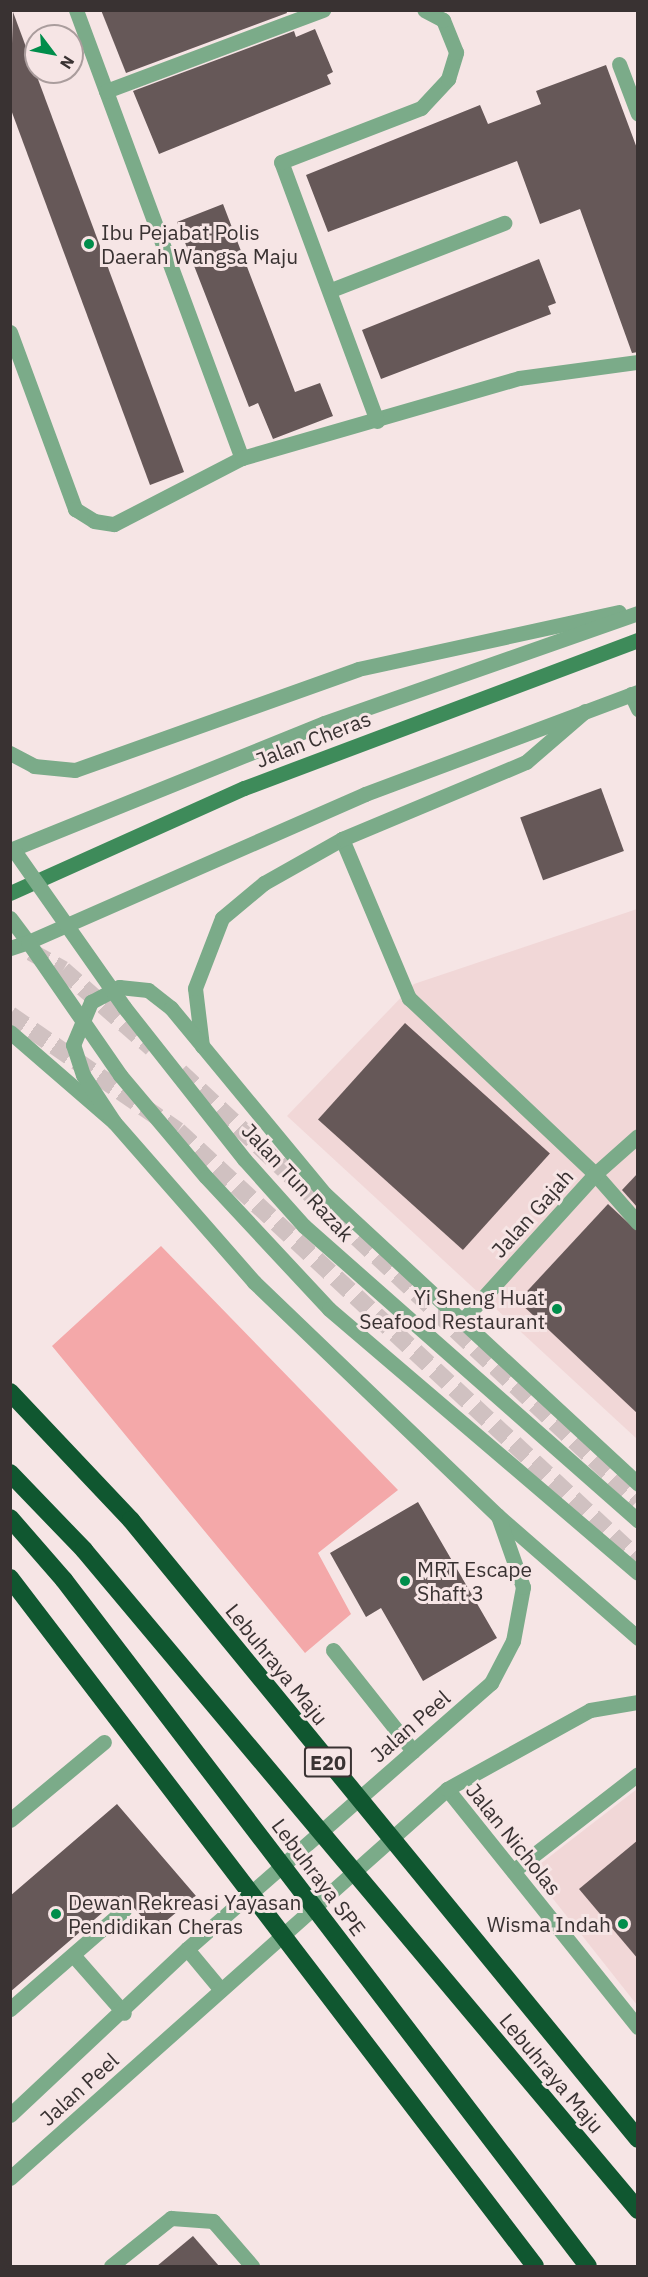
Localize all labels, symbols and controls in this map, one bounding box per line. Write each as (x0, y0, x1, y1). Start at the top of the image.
north arrow (24, 24, 84, 84)
text: N (56, 52, 79, 73)
place label: Ibu Pejabat Polis Daerah Wangsa Maju (101, 219, 298, 269)
marker: Ibu Pejabat Polis Daerah Wangsa Maju (82, 237, 96, 251)
street label: Jalan Cheras (252, 706, 374, 772)
street label: Jalan Tun Razak (237, 1118, 359, 1246)
street label: Jalan Gajah (486, 1164, 578, 1262)
place label: Yi Sheng Huat Seafood Restaurant (359, 1284, 545, 1334)
marker: Yi Sheng Huat Seafood Restaurant (550, 1302, 564, 1316)
place label: MRT Escape Shaft 3 (417, 1556, 532, 1606)
marker: MRT Escape Shaft 3 (398, 1574, 412, 1588)
street label: Lebuhraya Maju (221, 1598, 333, 1730)
street label: Jalan Peel (365, 1685, 455, 1767)
road number: E20 (302, 1745, 354, 1779)
street label: Jalan Nicholas (461, 1778, 567, 1900)
street label: Lebuhraya SPE (267, 1813, 371, 1941)
place label: Dewan Rekreasi Yayasan Pendidikan Cheras (68, 1889, 301, 1939)
marker: Dewan Rekreasi Yayasan Pendidikan Cheras (49, 1907, 63, 1921)
place label: Wisma Indah (487, 1911, 611, 1937)
marker: Wisma Indah (616, 1917, 630, 1931)
street label: Lebuhraya Maju (495, 2008, 609, 2138)
street label: Jalan Peel (35, 2047, 123, 2131)

